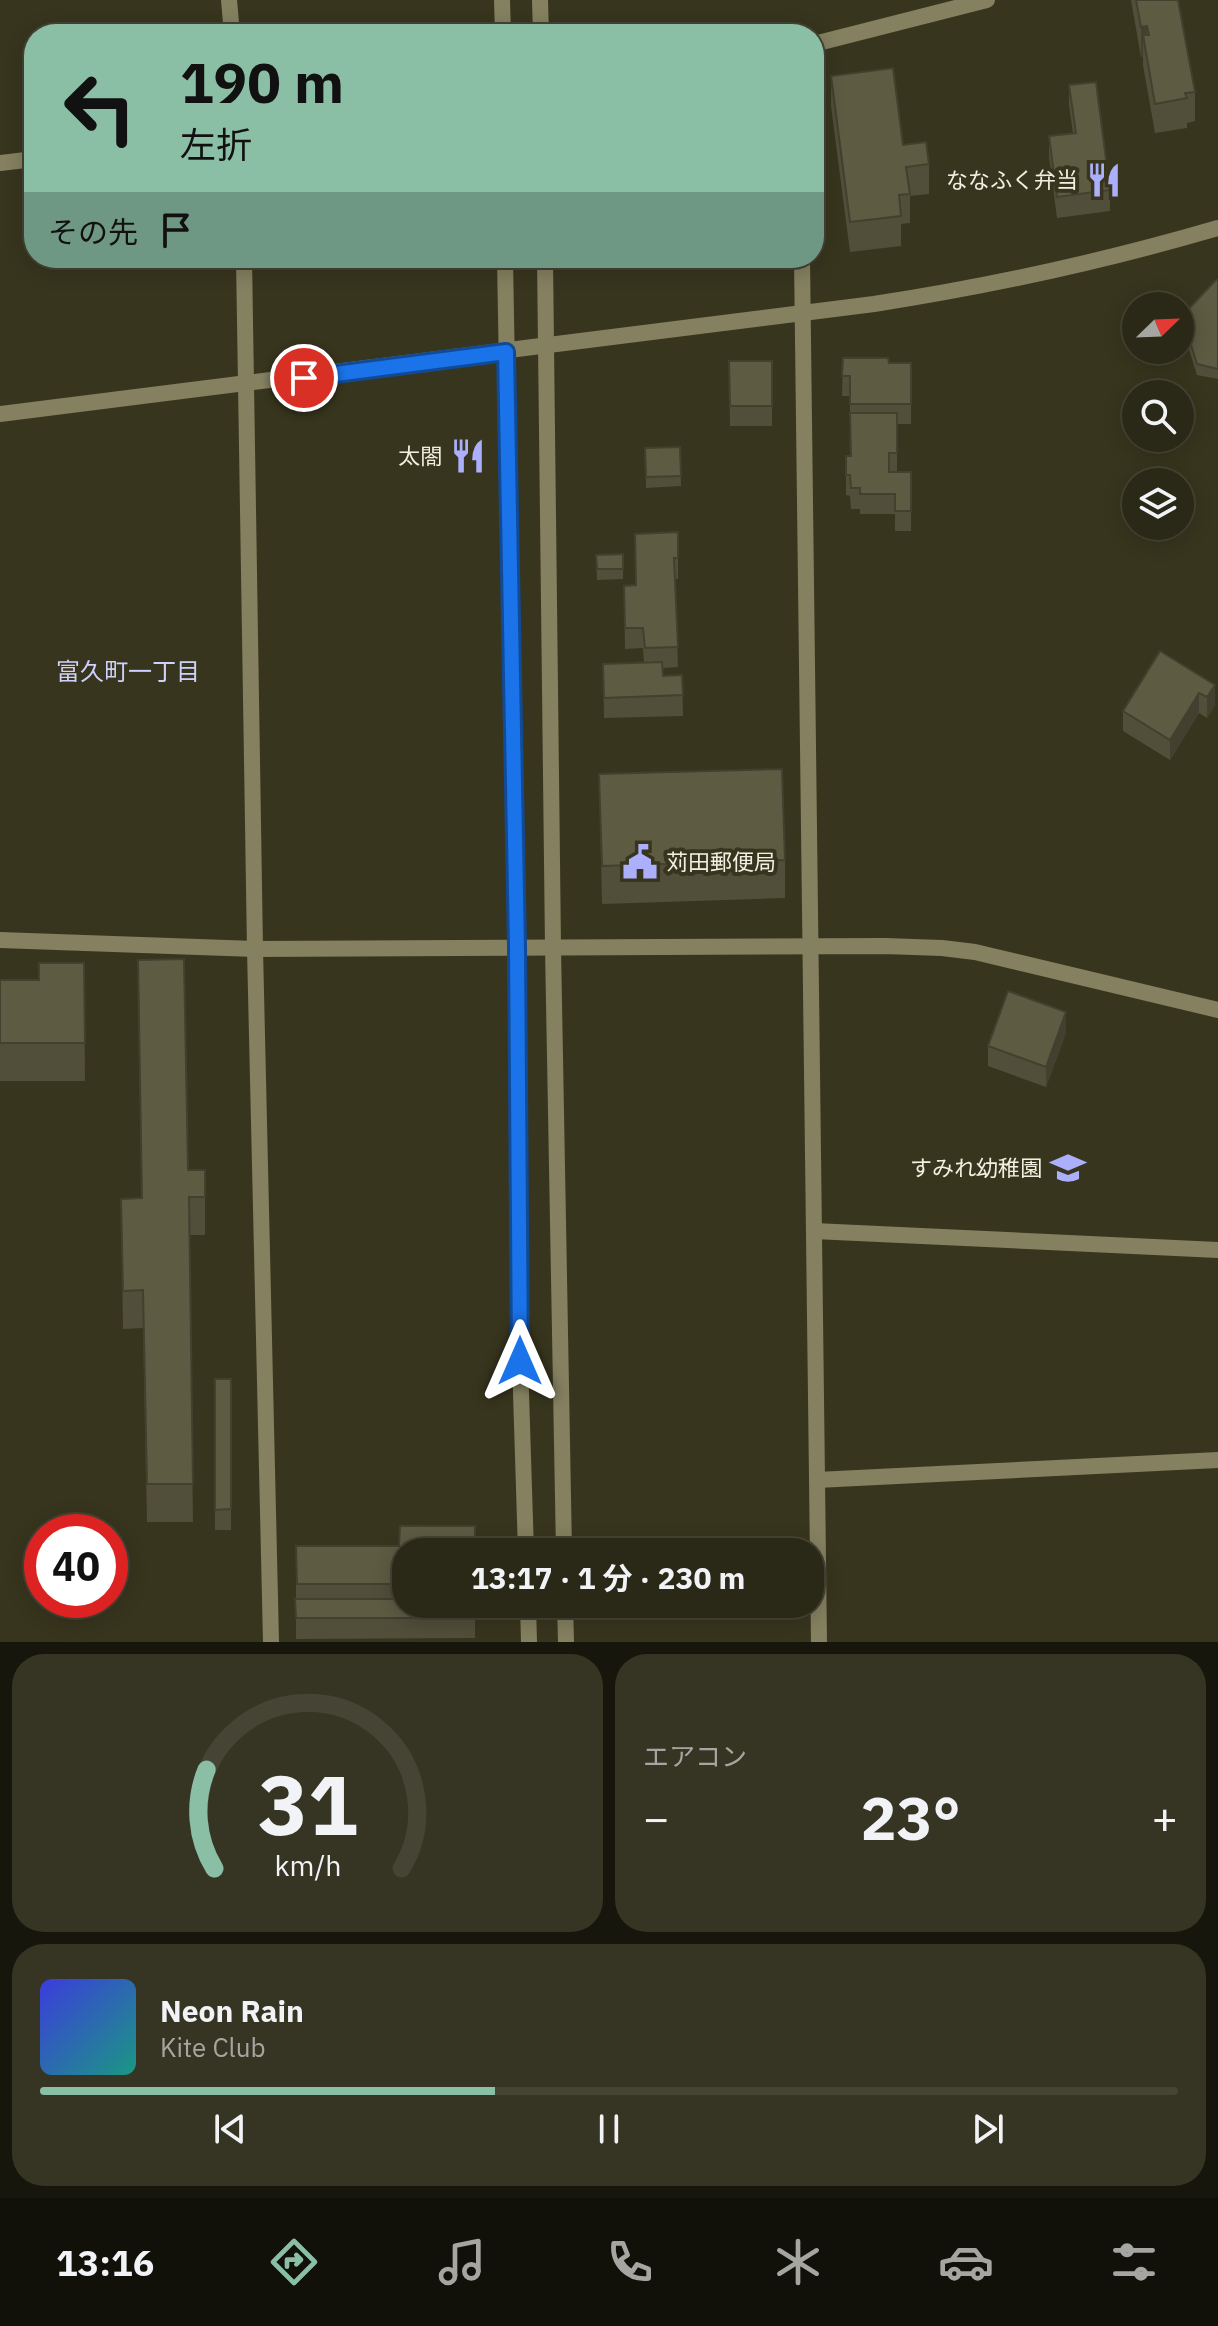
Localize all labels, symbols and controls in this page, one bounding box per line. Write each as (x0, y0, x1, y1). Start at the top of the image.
text: 190 m (180, 46, 344, 118)
icon: left (48, 56, 152, 160)
text: 左折 (180, 121, 252, 168)
restaurant icon: ななふく弁当 (1085, 161, 1123, 199)
place label: ななふく弁当 (946, 165, 1078, 194)
icon: arrive (154, 208, 198, 252)
text: その先 (48, 212, 138, 251)
north arrow (1122, 292, 1194, 364)
map controls (1122, 292, 1194, 540)
pin (270, 344, 338, 412)
icon: arrive (282, 356, 326, 400)
button: search (1122, 380, 1194, 452)
restaurant icon: 太閤 (449, 437, 487, 475)
place label: 太閤 (398, 441, 442, 470)
button: layers (1122, 468, 1194, 540)
district label: 富久町一丁目 (56, 655, 200, 687)
public building icon: 苅田郵便局 (621, 843, 659, 881)
place label: 苅田郵便局 (666, 847, 776, 876)
school or university icon: すみれ幼稚園 (1049, 1149, 1087, 1187)
place label: すみれ幼稚園 (910, 1153, 1042, 1182)
position arrow (478, 1319, 562, 1403)
speed limit sign: 40 (24, 1514, 128, 1618)
text: 13:17 · 1 分 · 230 m (471, 1558, 745, 1597)
text: エアコン (643, 1739, 747, 1773)
text: 31 (258, 1750, 357, 1858)
text: 23° (860, 1778, 961, 1857)
text: − (643, 1789, 669, 1846)
text: + (1152, 1789, 1178, 1846)
text: km/h (274, 1847, 341, 1884)
text: Neon Rain (160, 1991, 304, 2030)
text: Kite Club (160, 2030, 265, 2064)
icon: previous (208, 2107, 252, 2151)
icon: pause (587, 2107, 631, 2151)
icon: next (966, 2107, 1010, 2151)
icon: directions (266, 2234, 322, 2290)
icon: music (434, 2234, 490, 2290)
icon: phone (602, 2234, 658, 2290)
icon: climate (770, 2234, 826, 2290)
icon: car (938, 2234, 994, 2290)
icon: filters (1106, 2234, 1162, 2290)
text: 13:16 (56, 2239, 154, 2286)

